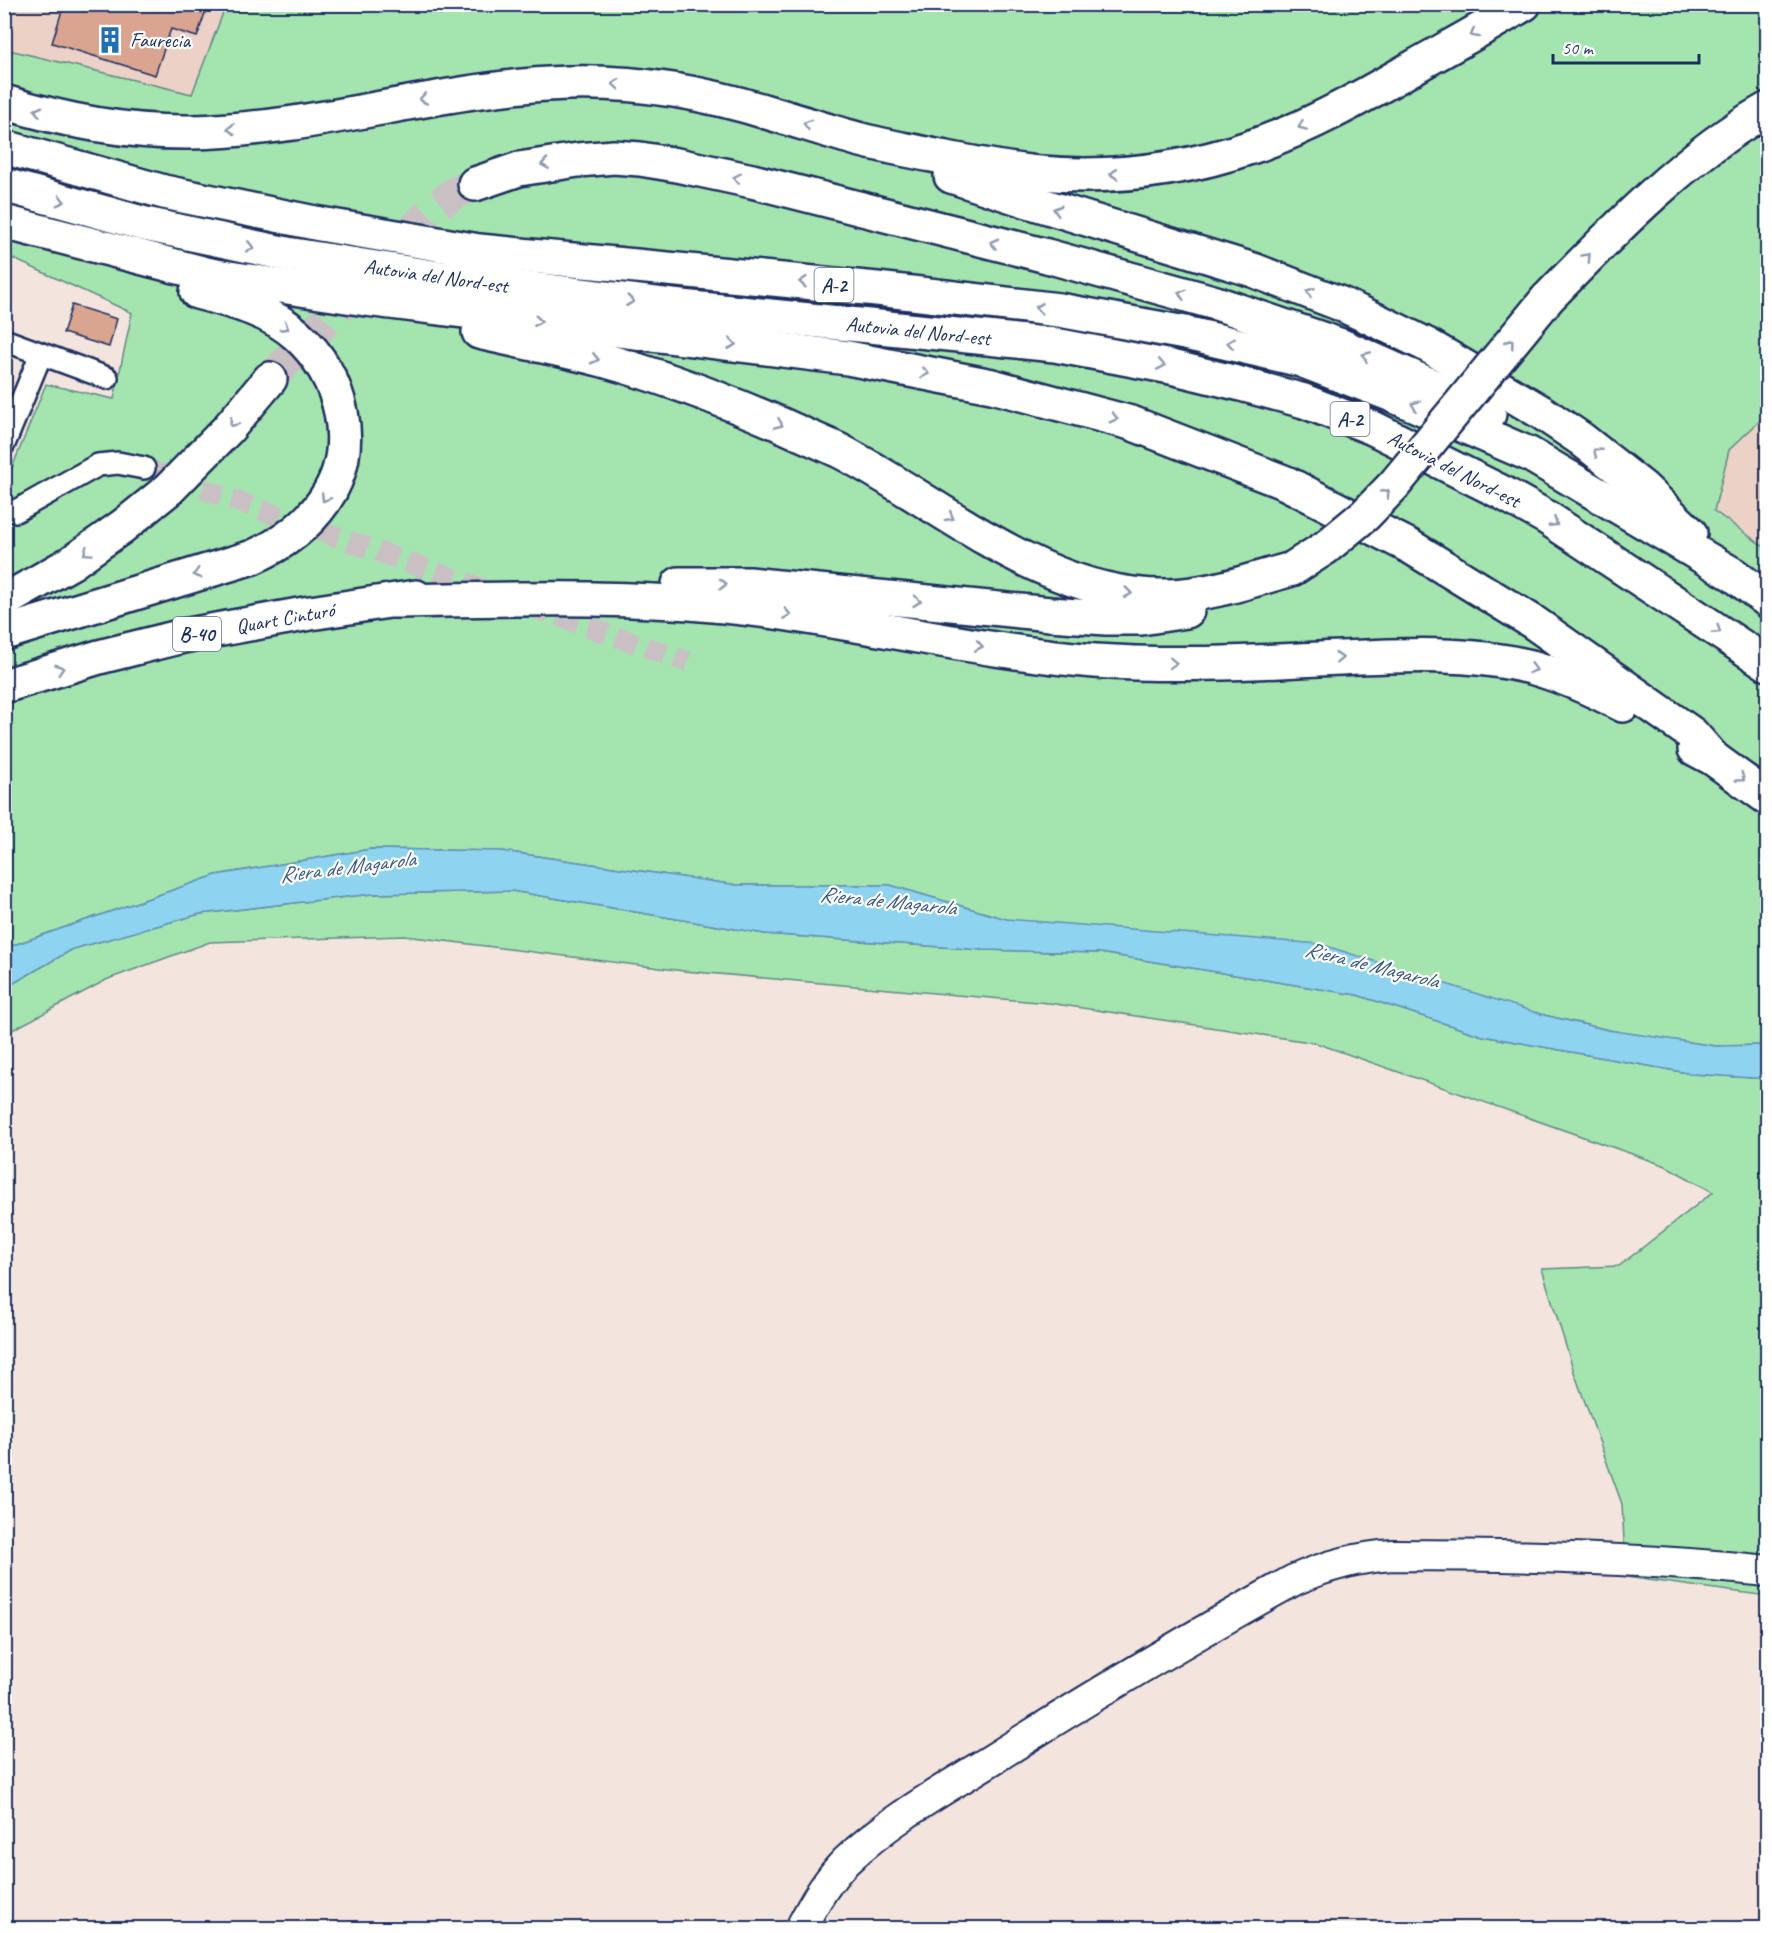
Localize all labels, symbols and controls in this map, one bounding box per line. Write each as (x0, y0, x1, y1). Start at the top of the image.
building icon: Faurecia (95, 25, 125, 55)
one-way arrow (1470, 26, 1480, 38)
place label: Faurecia (130, 27, 192, 53)
scale bar (1553, 27, 1698, 65)
text: 50 m (1562, 37, 1595, 59)
one-way arrow (612, 78, 621, 91)
one-way arrow (419, 92, 429, 105)
one-way arrow (33, 106, 43, 119)
one-way arrow (802, 119, 813, 131)
one-way arrow (1297, 119, 1308, 131)
one-way arrow (226, 123, 235, 136)
one-way arrow (540, 158, 549, 170)
one-way arrow (1110, 167, 1119, 180)
one-way arrow (732, 172, 742, 185)
one-way arrow (56, 194, 66, 207)
one-way arrow (1052, 205, 1063, 217)
one-way arrow (989, 237, 999, 250)
one-way arrow (245, 239, 255, 252)
street label: Autovia del Nord-est (362, 253, 512, 299)
one-way arrow (1580, 253, 1591, 264)
road number: A-2 (814, 268, 854, 302)
one-way arrow (799, 276, 808, 289)
one-way arrow (1305, 287, 1316, 299)
one-way arrow (1177, 289, 1188, 301)
one-way arrow (626, 295, 635, 307)
one-way arrow (1034, 302, 1043, 314)
street label: Autovia del Nord-est (845, 310, 993, 352)
one-way arrow (534, 314, 543, 327)
one-way arrow (279, 319, 290, 330)
one-way arrow (727, 337, 737, 350)
one-way arrow (1226, 337, 1236, 350)
one-way arrow (1503, 339, 1514, 350)
one-way arrow (590, 351, 600, 364)
one-way arrow (1362, 352, 1373, 364)
one-way arrow (1156, 358, 1166, 371)
one-way arrow (919, 366, 929, 379)
one-way arrow (1410, 400, 1421, 412)
road number: A-2 (1330, 402, 1370, 436)
one-way arrow (1109, 411, 1119, 424)
one-way arrow (229, 416, 240, 427)
one-way arrow (772, 417, 783, 429)
street label: Autovia del Nord-est (1384, 425, 1526, 514)
one-way arrow (1592, 448, 1603, 459)
one-way arrow (1379, 490, 1390, 501)
one-way arrow (321, 492, 333, 502)
one-way arrow (944, 509, 954, 521)
one-way arrow (1548, 516, 1559, 527)
one-way arrow (82, 545, 93, 556)
one-way arrow (192, 567, 203, 579)
one-way arrow (719, 578, 728, 590)
one-way arrow (1123, 586, 1132, 599)
one-way arrow (913, 594, 922, 607)
street label: Quart Cinturó (234, 596, 339, 639)
one-way arrow (782, 608, 791, 620)
road number: B-40 (173, 617, 221, 651)
one-way arrow (1711, 623, 1721, 635)
one-way arrow (974, 639, 984, 652)
one-way arrow (1335, 652, 1344, 665)
one-way arrow (1169, 657, 1178, 670)
one-way arrow (1527, 662, 1538, 674)
one-way arrow (54, 663, 65, 676)
one-way arrow (1734, 771, 1745, 782)
water label: Riera de Magarola (278, 845, 419, 889)
water label: Riera de Magarola (819, 880, 959, 922)
water label: Riera de Magarola (1302, 935, 1443, 996)

